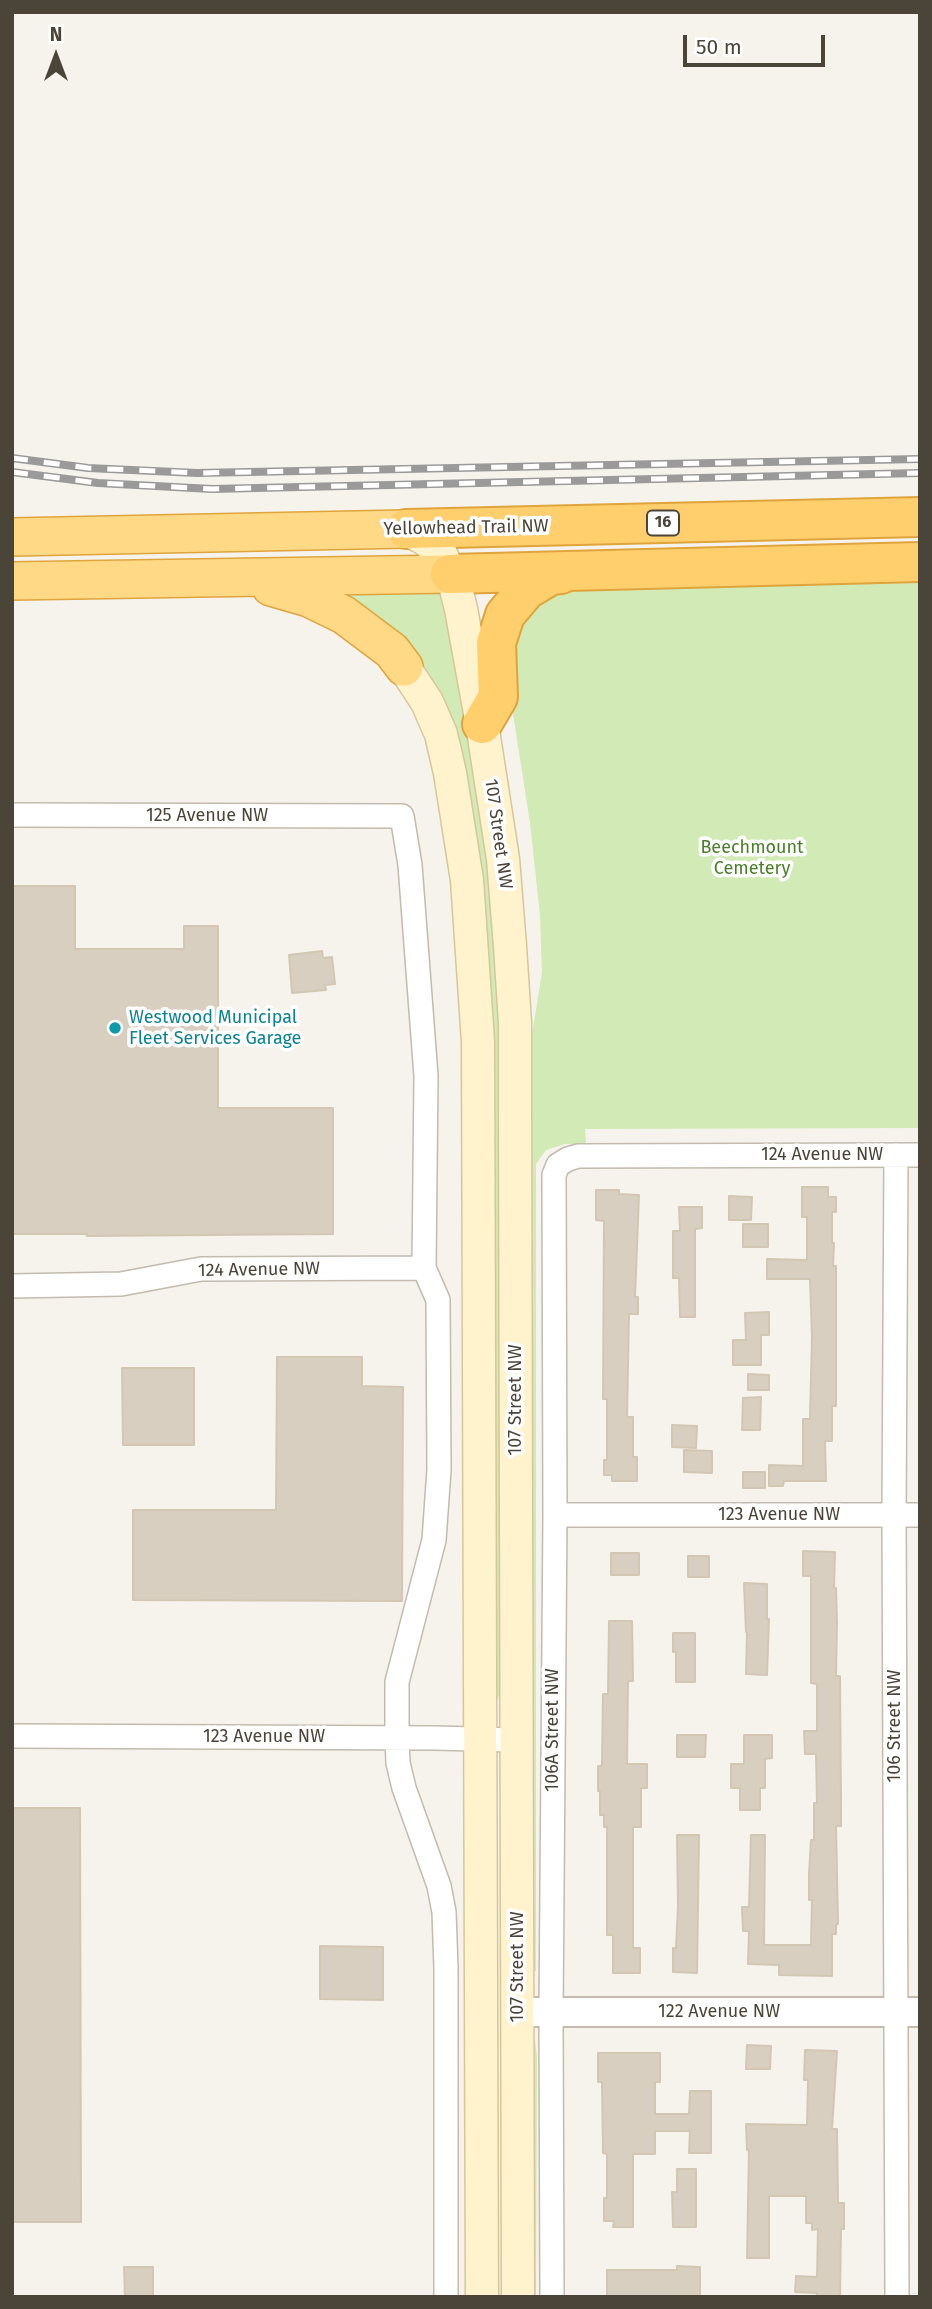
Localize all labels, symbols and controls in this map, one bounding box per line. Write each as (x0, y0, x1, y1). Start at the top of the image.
north arrow (21, 21, 91, 91)
scale bar (687, 21, 829, 65)
text: N (50, 23, 62, 46)
text: 50 m (696, 34, 742, 60)
road number: 16 (647, 510, 679, 536)
street label: Yellowhead Trail NW (383, 516, 549, 540)
street label: 107 Street NW (480, 778, 516, 890)
street label: 125 Avenue NW (146, 805, 268, 827)
park label: Beechmount Cemetery (700, 837, 804, 880)
place label: Westwood Municipal Fleet Services Garage (129, 1007, 301, 1050)
marker: Westwood Municipal Fleet Services Garage (107, 1020, 123, 1036)
street label: 124 Avenue NW (761, 1144, 883, 1166)
street label: 124 Avenue NW (198, 1258, 320, 1282)
street label: 107 Street NW (505, 1344, 527, 1456)
street label: 123 Avenue NW (718, 1504, 840, 1526)
street label: 106A Street NW (542, 1668, 564, 1792)
street label: 106 Street NW (884, 1670, 906, 1782)
street label: 123 Avenue NW (203, 1726, 325, 1748)
street label: 107 Street NW (507, 1911, 529, 2023)
street label: 122 Avenue NW (658, 2001, 780, 2023)

